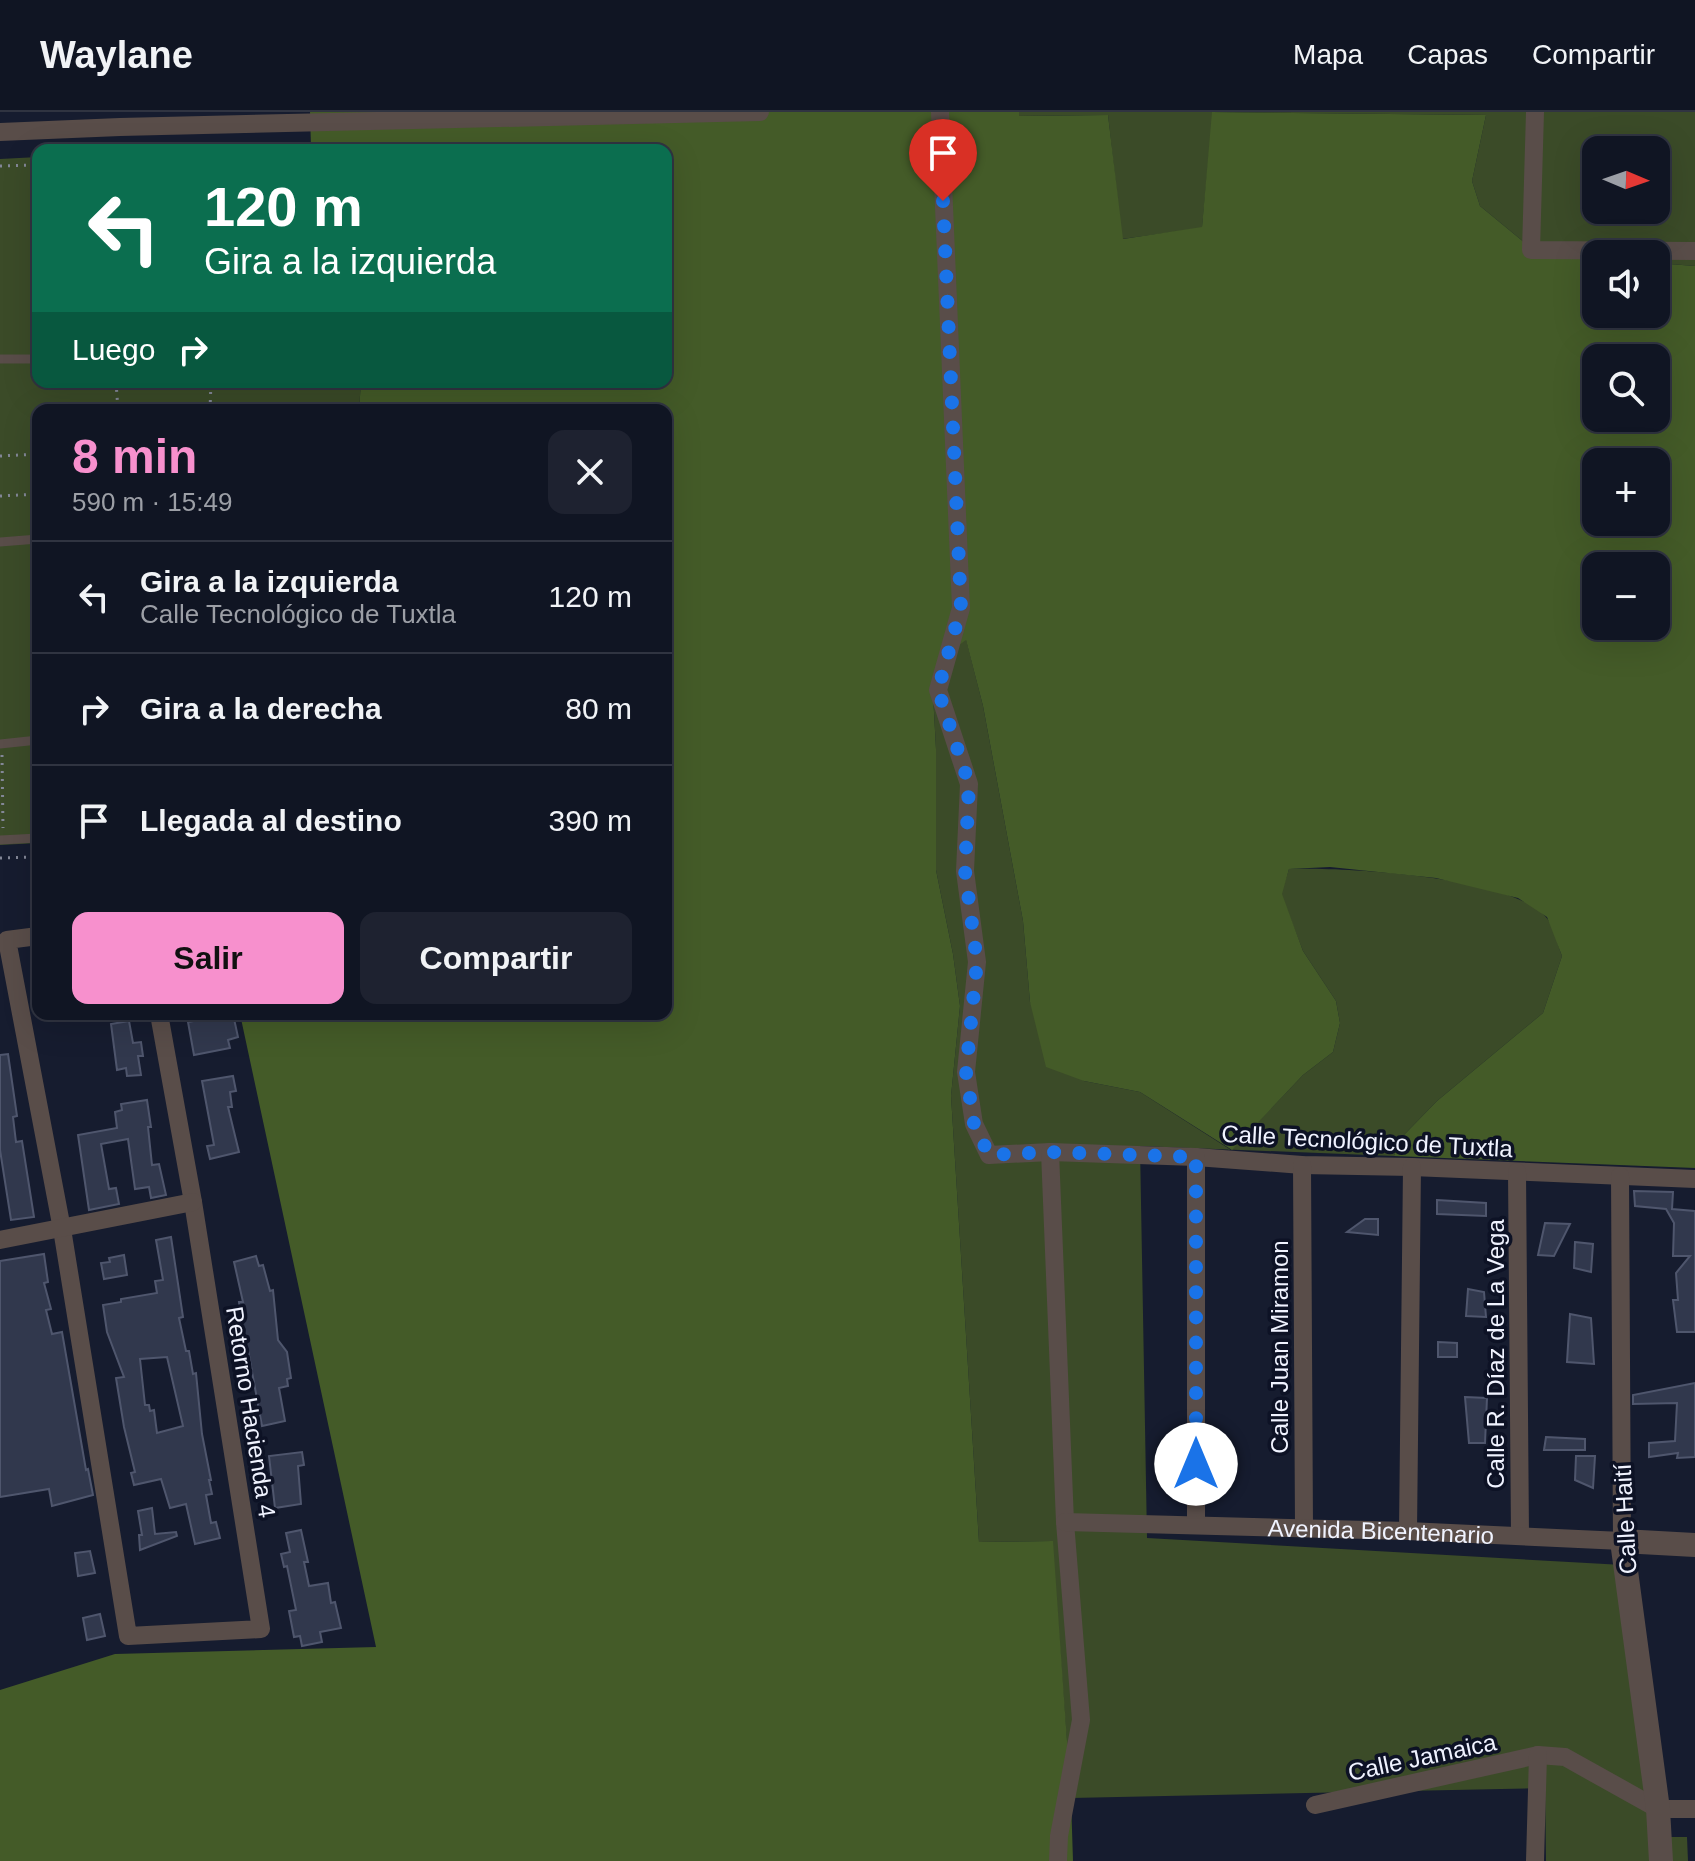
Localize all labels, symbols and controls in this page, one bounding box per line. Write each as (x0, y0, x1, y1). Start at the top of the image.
text: Waylane (40, 34, 193, 76)
text: Mapa (1293, 39, 1363, 70)
text: Capas (1407, 39, 1488, 70)
text: Compartir (1532, 39, 1655, 70)
pin (909, 119, 977, 201)
icon: arrive (921, 131, 965, 175)
north arrow (1582, 136, 1670, 224)
map controls (1582, 136, 1670, 640)
text: 120 m (204, 175, 363, 238)
icon: left (72, 176, 176, 280)
button: sound (1582, 240, 1670, 328)
text: Gira a la izquierda (204, 241, 496, 282)
icon: right (171, 328, 215, 372)
text: Luego (72, 333, 155, 366)
button: search (1582, 344, 1670, 432)
text: 8 min (72, 430, 197, 483)
button: close (548, 430, 632, 514)
button: + (1582, 448, 1670, 536)
text: 590 m · 15:49 (72, 487, 232, 517)
button: − (1582, 552, 1670, 640)
text: Gira a la izquierda (140, 565, 398, 598)
icon: left (72, 575, 116, 619)
text: 120 m (549, 580, 632, 613)
text: Calle Tecnológico de Tuxtla (140, 599, 456, 629)
icon: right (72, 687, 116, 731)
text: Gira a la derecha (140, 692, 382, 725)
text: 80 m (565, 692, 632, 725)
icon: arrive (72, 799, 116, 843)
text: Llegada al destino (140, 804, 402, 837)
text: 390 m (549, 804, 632, 837)
button: Salir (72, 912, 344, 1004)
button: Compartir (360, 912, 632, 1004)
street label: Calle Tecnológico de Tuxtla (1221, 1120, 1514, 1162)
street label: Calle R. Díaz de La Vega (1482, 1219, 1509, 1489)
street label: Calle Juan Miramon (1266, 1240, 1293, 1454)
street label: Retorno Hacienda 4 (221, 1304, 281, 1520)
position arrow (1154, 1422, 1238, 1506)
street label: Calle Haití (1609, 1463, 1641, 1575)
street label: Avenida Bicentenario (1267, 1514, 1495, 1549)
street label: Calle Jamaica (1345, 1728, 1499, 1786)

